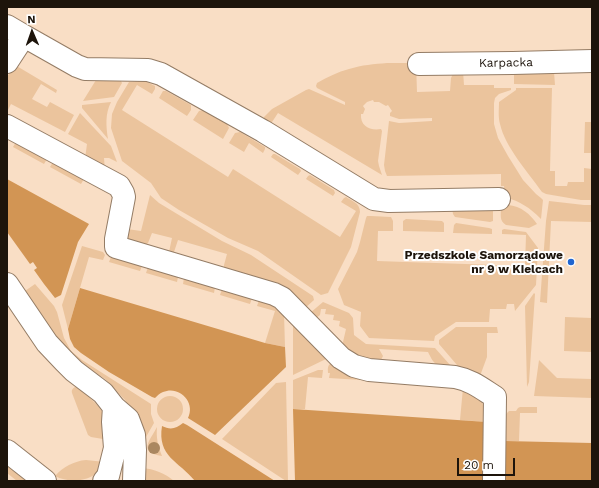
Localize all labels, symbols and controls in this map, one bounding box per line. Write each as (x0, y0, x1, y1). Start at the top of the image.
north arrow (12, 12, 52, 52)
text: N (27, 13, 36, 26)
street label: Karpacka (479, 55, 533, 71)
place label: Przedszkole Samorządowe nr 9 w Kielcach (404, 248, 563, 276)
marker: Przedszkole Samorządowe nr 9 w Kielcach (566, 257, 576, 267)
scale bar (459, 450, 517, 476)
text: 20 m (464, 458, 494, 472)

